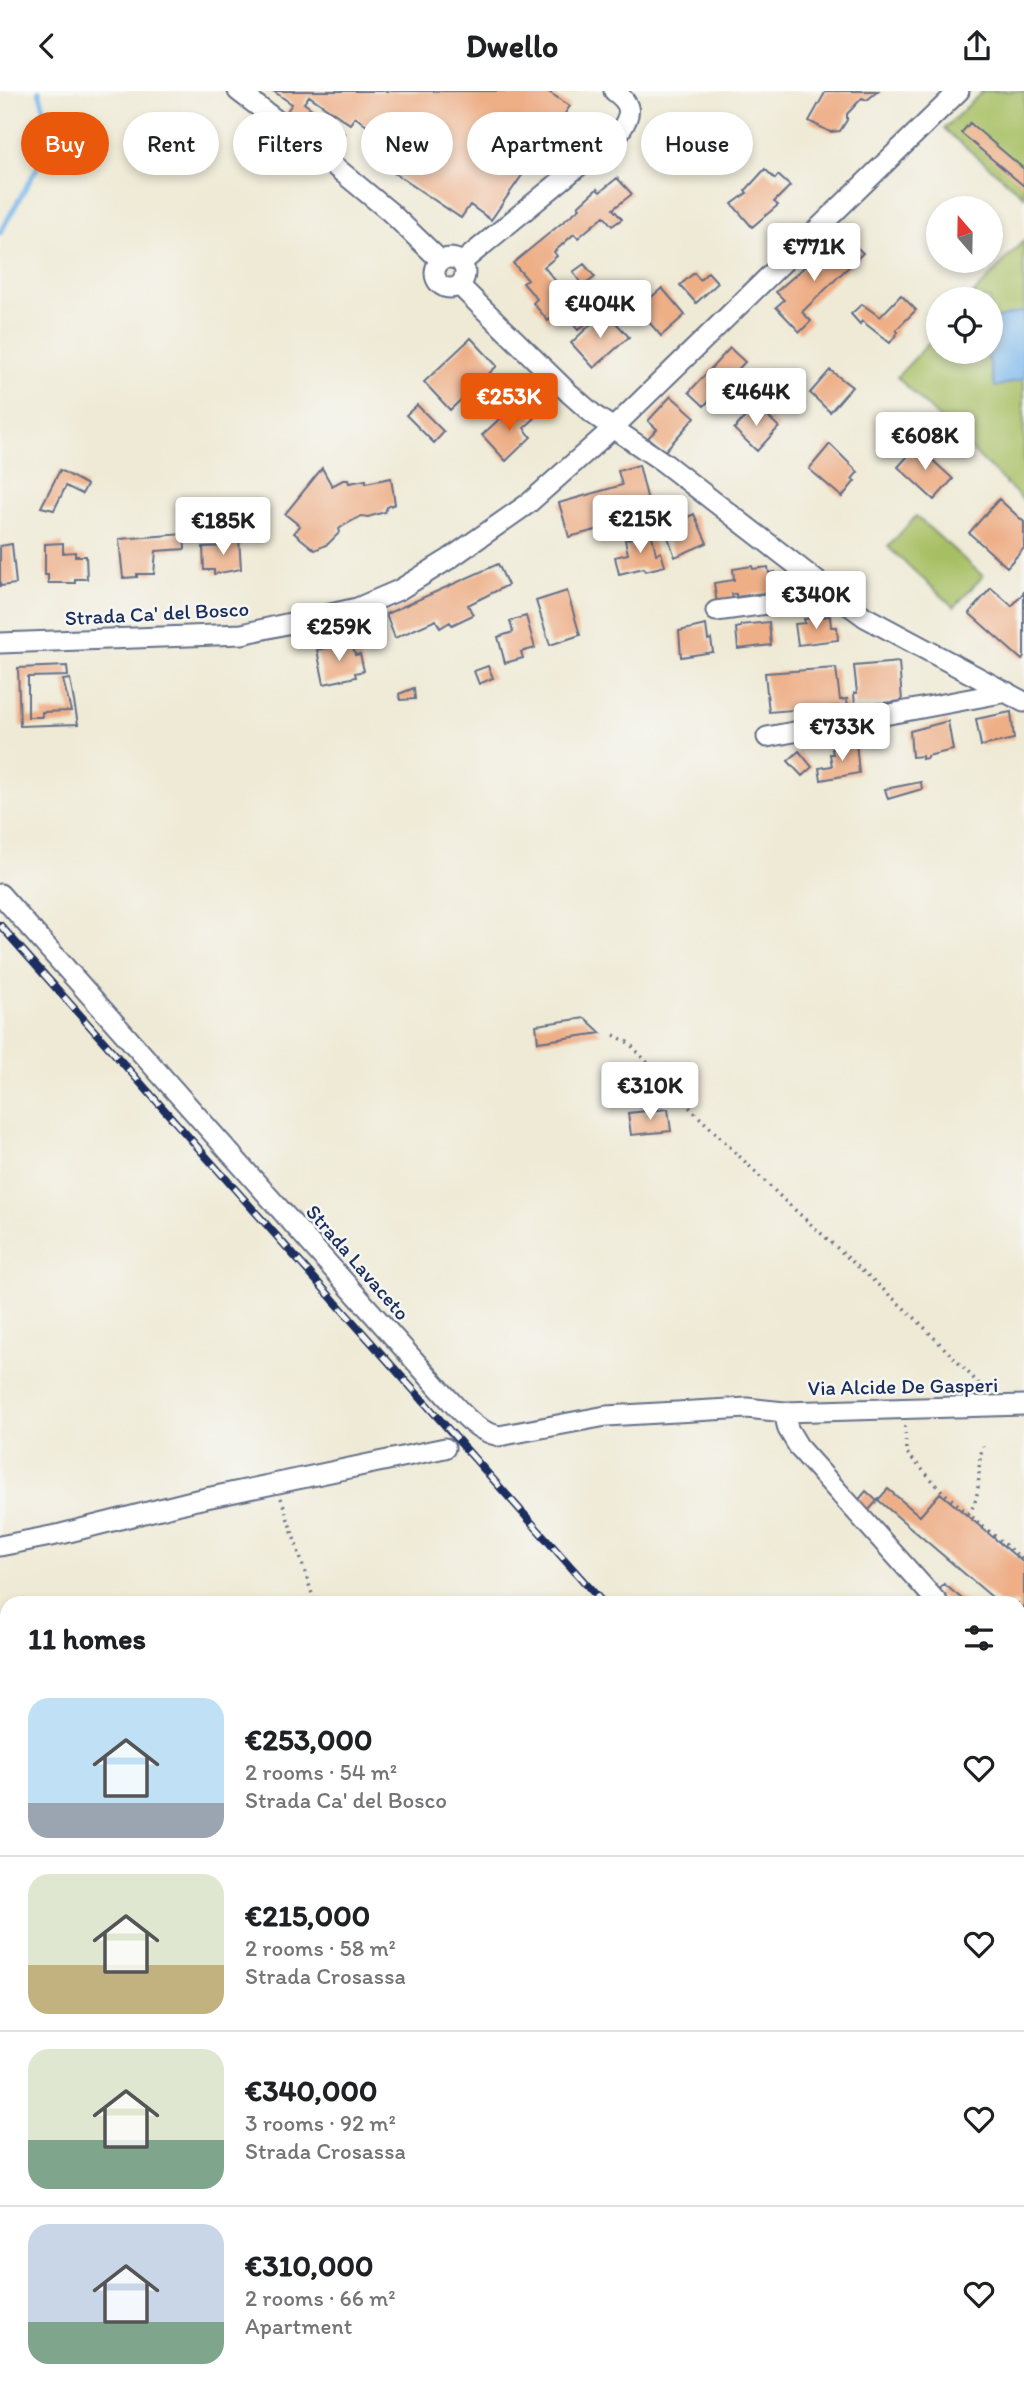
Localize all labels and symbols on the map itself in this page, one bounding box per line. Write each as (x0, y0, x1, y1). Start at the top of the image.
north arrow (926, 196, 1003, 273)
pin: €771K (765, 223, 863, 283)
pin: €404K (551, 281, 649, 340)
pin: €464K (707, 369, 805, 428)
pin: €253K (460, 373, 558, 433)
pin: €608K (876, 413, 974, 472)
pin: €215K (591, 496, 689, 555)
pin: €185K (174, 497, 272, 557)
pin: €340K (767, 571, 865, 631)
street label: Strada Ca' del Bosco (64, 596, 250, 630)
pin: €259K (290, 603, 388, 663)
pin: €733K (793, 703, 891, 763)
pin: €310K (601, 1063, 699, 1122)
street label: Strada Lavaceto (301, 1199, 415, 1325)
street label: Via Alcide De Gasperi (807, 1372, 999, 1400)

